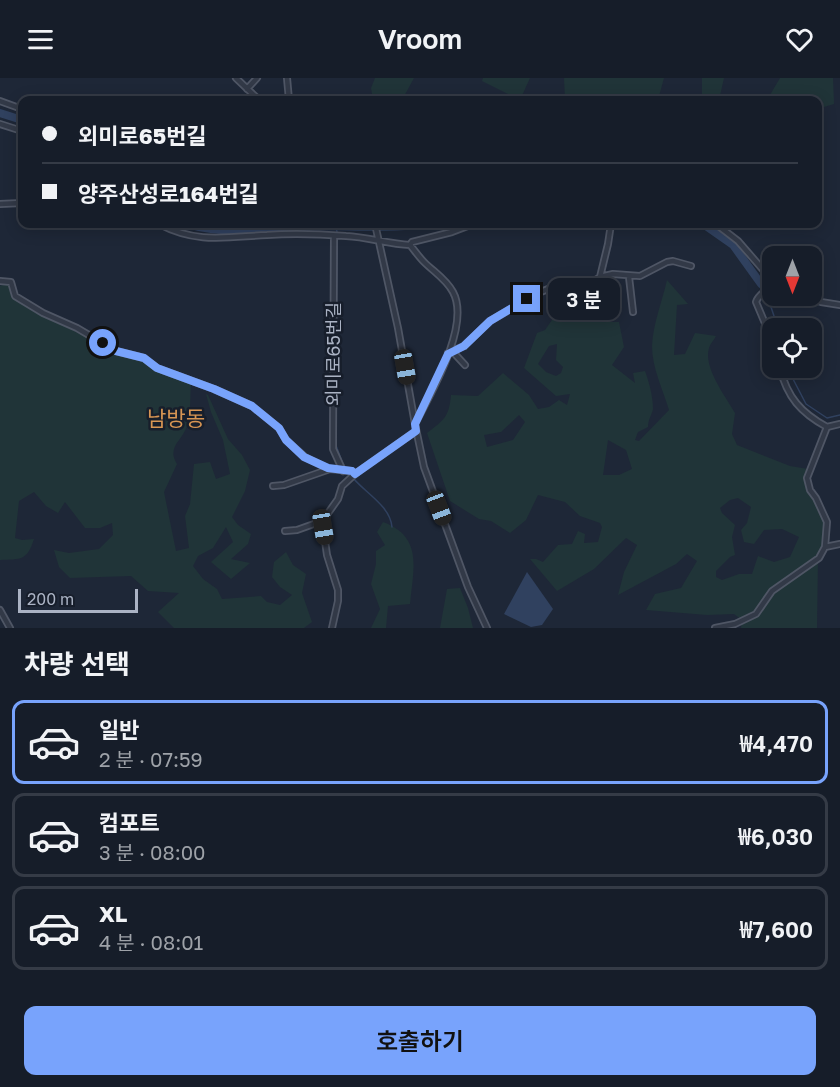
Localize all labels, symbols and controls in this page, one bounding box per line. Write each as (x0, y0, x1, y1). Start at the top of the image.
icon: menu (24, 23, 57, 56)
text: Vroom (378, 23, 462, 55)
icon: heart (783, 23, 816, 56)
text: 외미로65번길 (78, 122, 207, 149)
text: 양주산성로164번길 (78, 180, 259, 207)
north arrow (762, 246, 822, 306)
map controls (762, 246, 822, 378)
callout: 3 분 (548, 278, 620, 320)
route end (513, 285, 540, 312)
text: 3 분 (566, 287, 602, 311)
street label: 외미로65번길 (322, 302, 344, 406)
button: locate (762, 318, 822, 378)
route start (89, 329, 116, 356)
car (393, 348, 417, 386)
district label: 남방동 (147, 405, 205, 431)
car (424, 488, 454, 528)
car (311, 508, 335, 546)
scale bar (18, 586, 138, 614)
text: 200 m (27, 589, 74, 609)
text: 차량 선택 (24, 648, 130, 680)
icon: car (27, 715, 81, 769)
text: 일반 (99, 716, 139, 743)
text: ₩4,470 (740, 730, 813, 757)
text: 2 분 · 07:59 (99, 747, 203, 771)
icon: car (27, 808, 81, 862)
text: 컴포트 (99, 809, 160, 836)
text: ₩6,030 (738, 823, 813, 850)
text: 3 분 · 08:00 (99, 840, 206, 864)
text: XL (99, 900, 127, 927)
icon: car (27, 901, 81, 955)
text: ₩7,600 (740, 916, 813, 943)
text: 4 분 · 08:01 (99, 930, 203, 954)
button: 호출하기 (24, 1006, 816, 1075)

